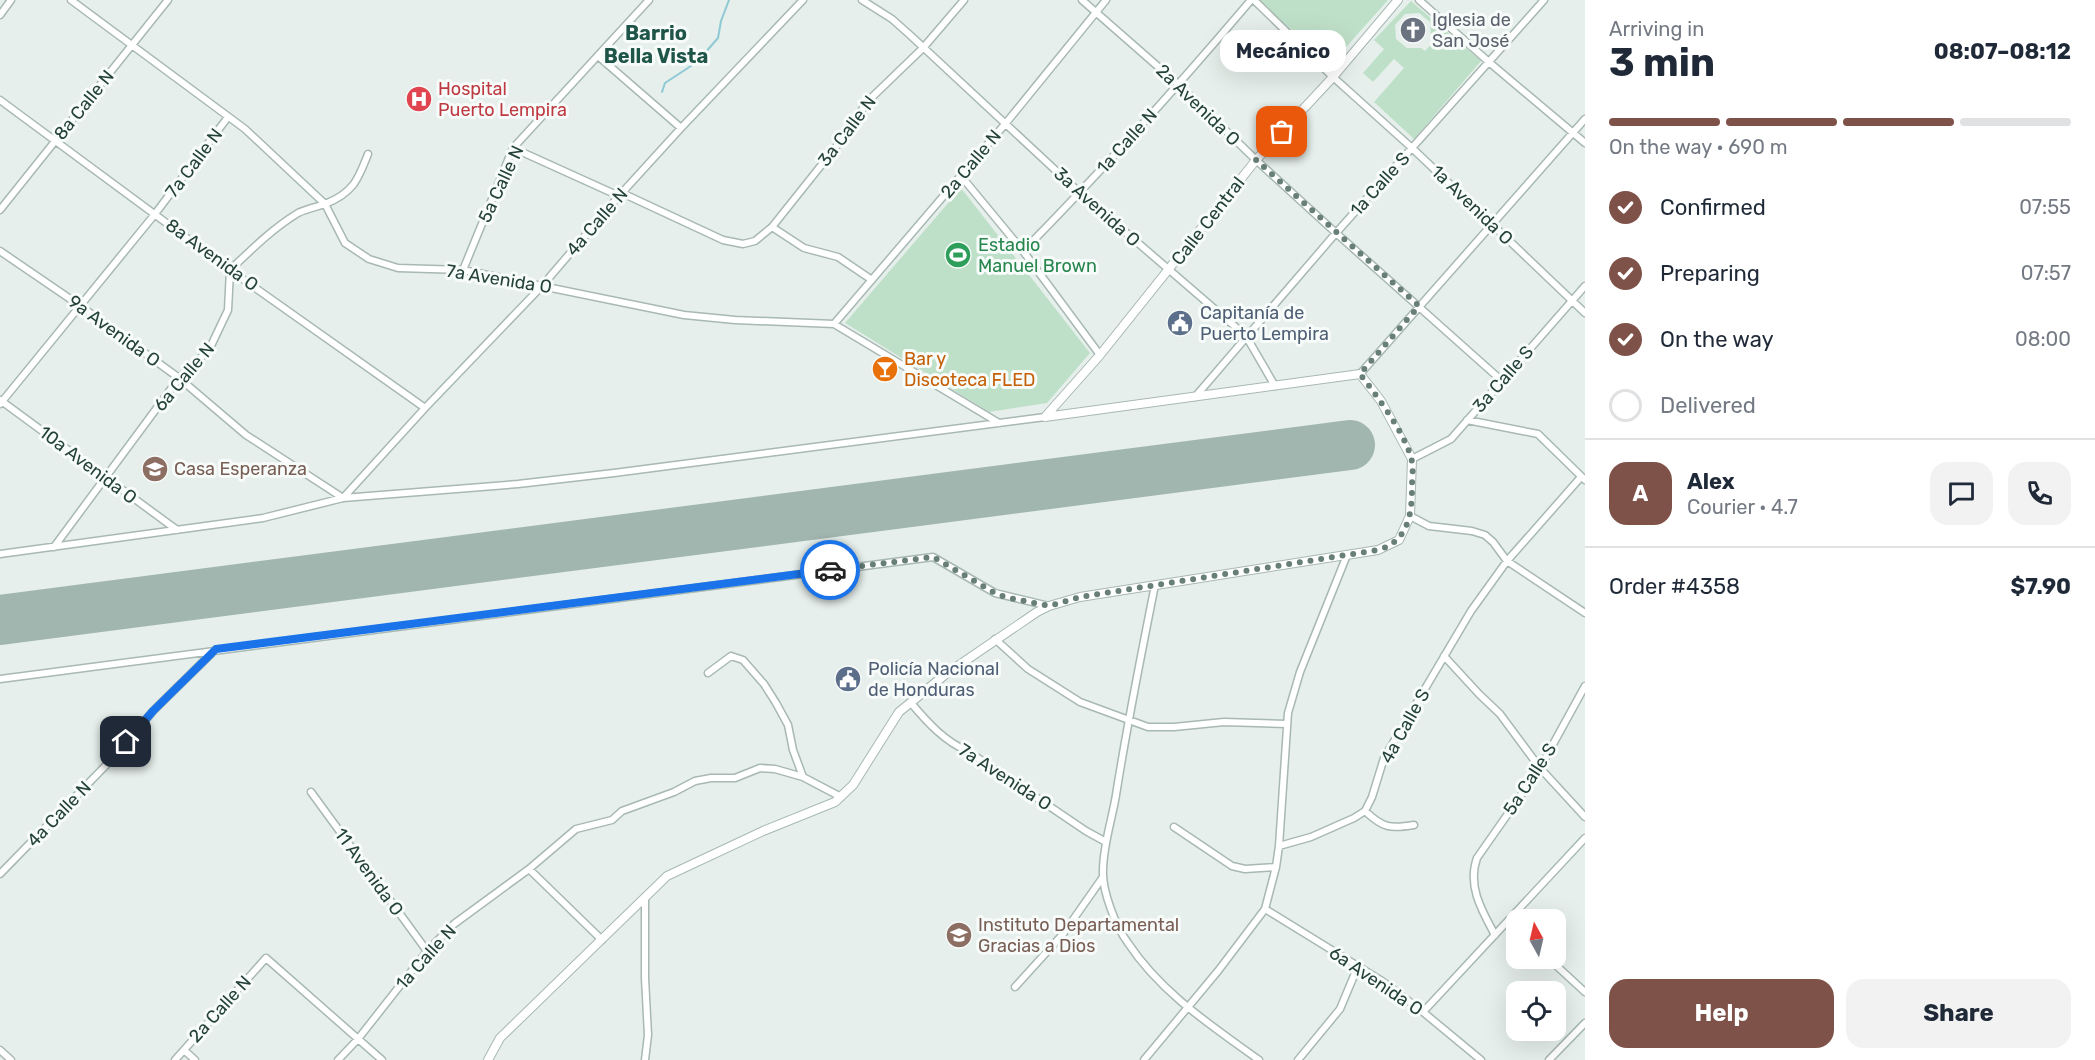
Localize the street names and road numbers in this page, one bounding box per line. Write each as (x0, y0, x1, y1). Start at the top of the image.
street label: 2a Avenida O (1151, 60, 1245, 150)
street label: 8a Calle N (49, 66, 119, 144)
street label: 3a Calle N (813, 91, 881, 171)
street label: 1a Calle N (1092, 104, 1162, 178)
street label: 7a Calle N (161, 124, 227, 202)
street label: 2a Calle N (936, 125, 1006, 203)
street label: 5a Calle N (474, 142, 528, 226)
street label: 1a Calle S (1346, 148, 1414, 220)
street label: 1a Avenida O (1426, 161, 1518, 249)
street label: 3a Avenida O (1049, 163, 1145, 251)
street label: Calle Central (1167, 172, 1249, 270)
street label: 4a Calle N (561, 183, 633, 261)
street label: 8a Avenida O (161, 214, 263, 296)
street label: 7a Avenida O (445, 260, 553, 298)
street label: 9a Avenida O (64, 290, 164, 372)
street label: 6a Calle N (149, 338, 219, 416)
street label: 3a Calle S (1468, 341, 1538, 417)
street label: 10a Avenida O (35, 421, 141, 509)
street label: 4a Calle S (1376, 685, 1434, 767)
street label: 7a Avenida O (954, 739, 1056, 815)
street label: 5a Calle S (1499, 739, 1561, 819)
street label: 4a Calle N (22, 776, 96, 852)
street label: 11 Avenida O (330, 824, 408, 920)
street label: 1a Calle N (391, 920, 461, 994)
street label: 6a Avenida O (1325, 942, 1427, 1020)
street label: 2a Calle N (184, 971, 256, 1047)

